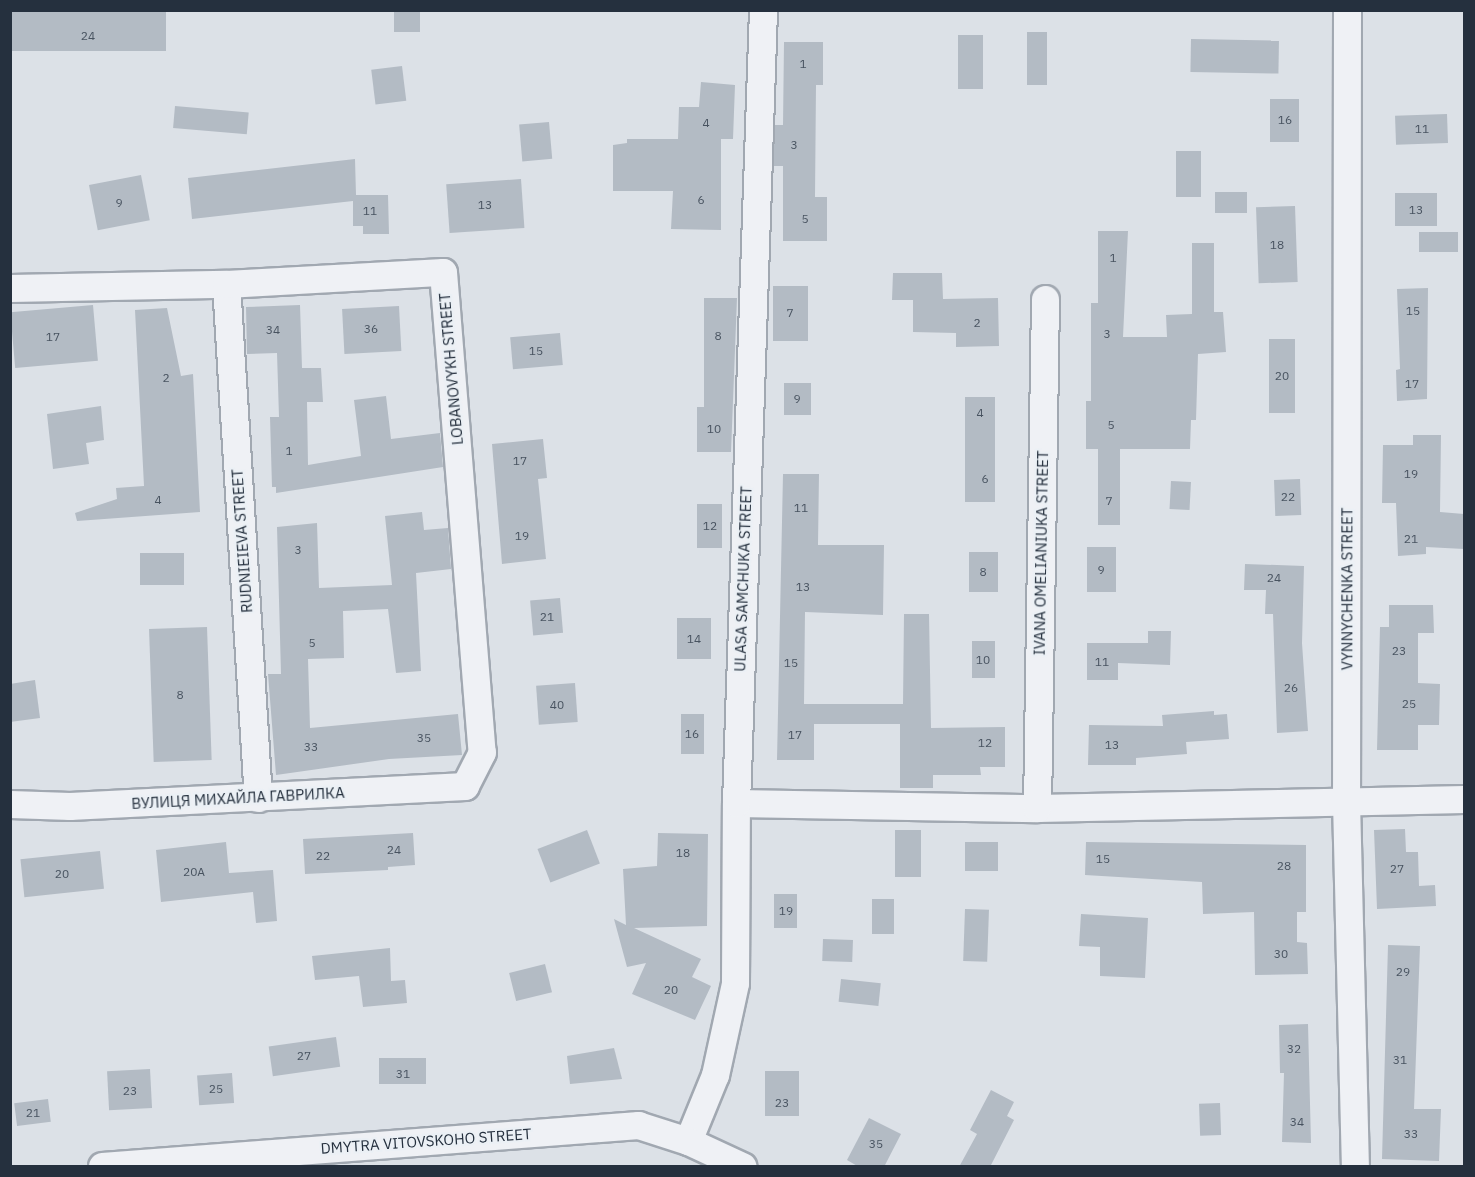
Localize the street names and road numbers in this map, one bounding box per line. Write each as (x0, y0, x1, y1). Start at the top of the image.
street label: LOBANOVYKH STREET (435, 292, 467, 446)
street label: IVANA OMELIANIUKA STREET (1030, 450, 1052, 656)
street label: RUDNIEIEVA STREET (228, 469, 256, 613)
street label: ULASA SAMCHUKA STREET (731, 486, 755, 672)
street label: VYNNYCHENKA STREET (1338, 508, 1356, 670)
street label: ВУЛИЦЯ МИХАЙЛА ГАВРИЛКА (131, 783, 345, 813)
street label: DMYTRA VITOVSKOHO STREET (320, 1125, 532, 1157)

